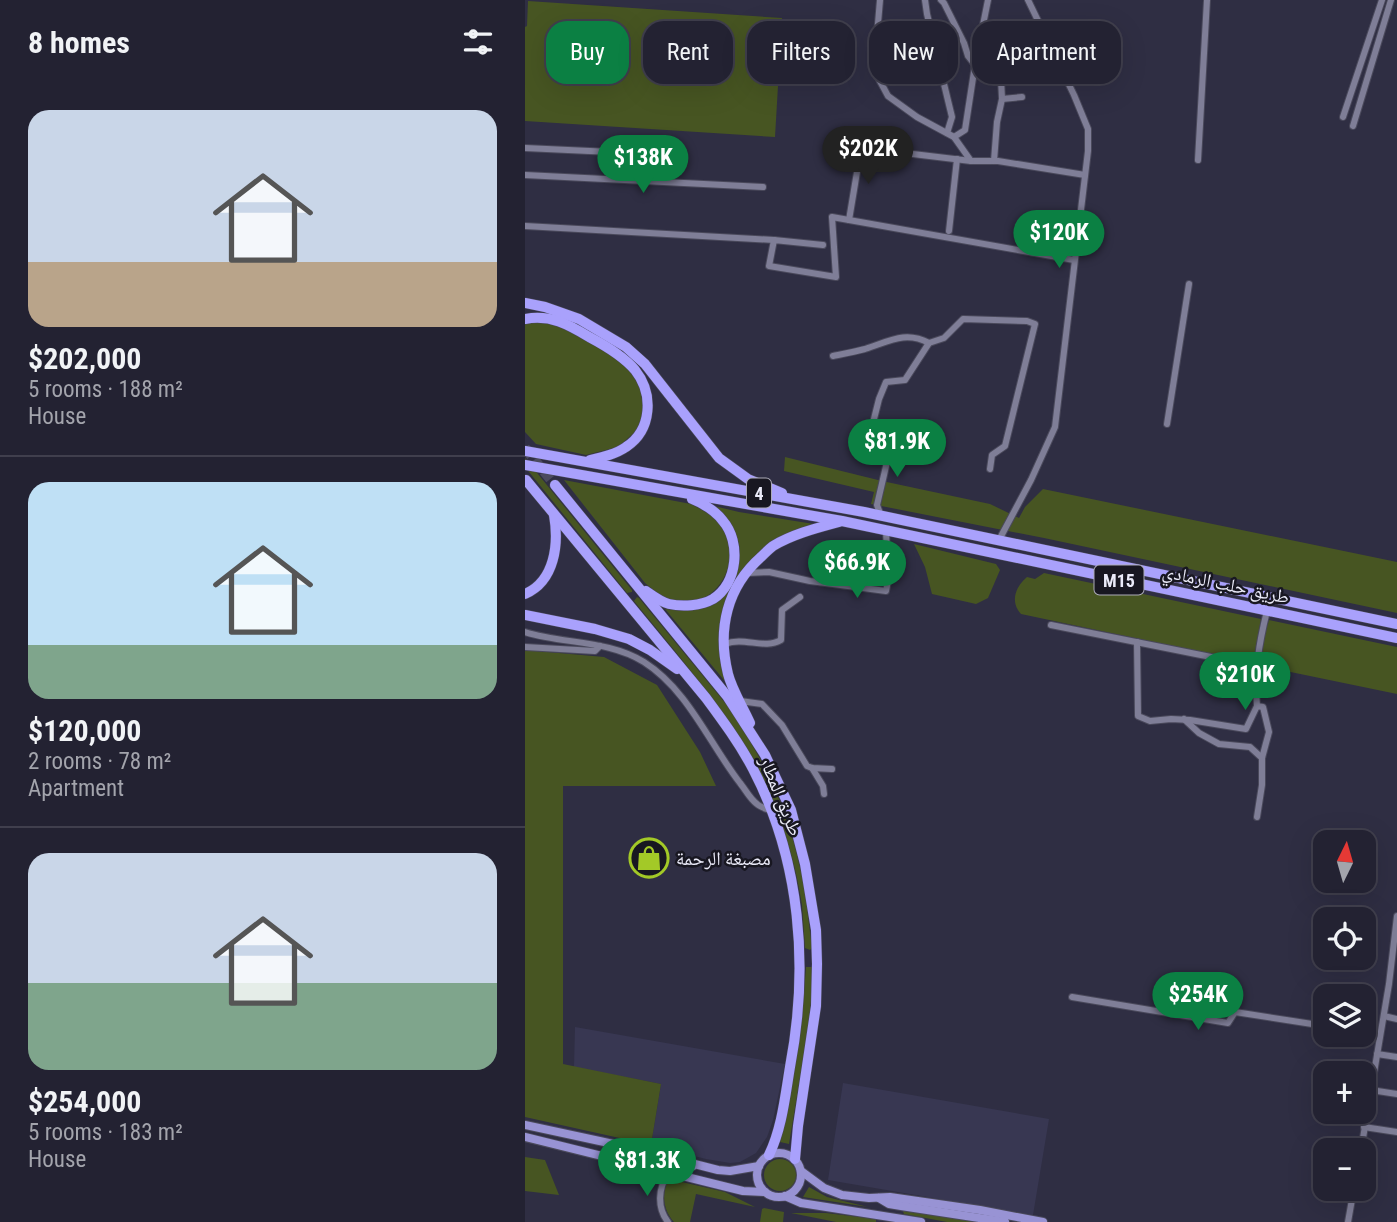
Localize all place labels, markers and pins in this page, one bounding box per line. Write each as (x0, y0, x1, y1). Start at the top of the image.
pin: $202K (819, 127, 917, 186)
pin: $138K (594, 136, 692, 195)
pin: $120K (1010, 210, 1108, 270)
pin: $81.9K (840, 420, 954, 479)
pin: $66.9K (800, 540, 914, 600)
pin: $210K (1196, 652, 1294, 712)
shop icon: مصبغة الرحمة (628, 837, 670, 879)
place label: مصبغة الرحمة (676, 847, 771, 870)
pin: $254K (1149, 972, 1247, 1032)
pin: $81.3K (590, 1138, 704, 1198)

